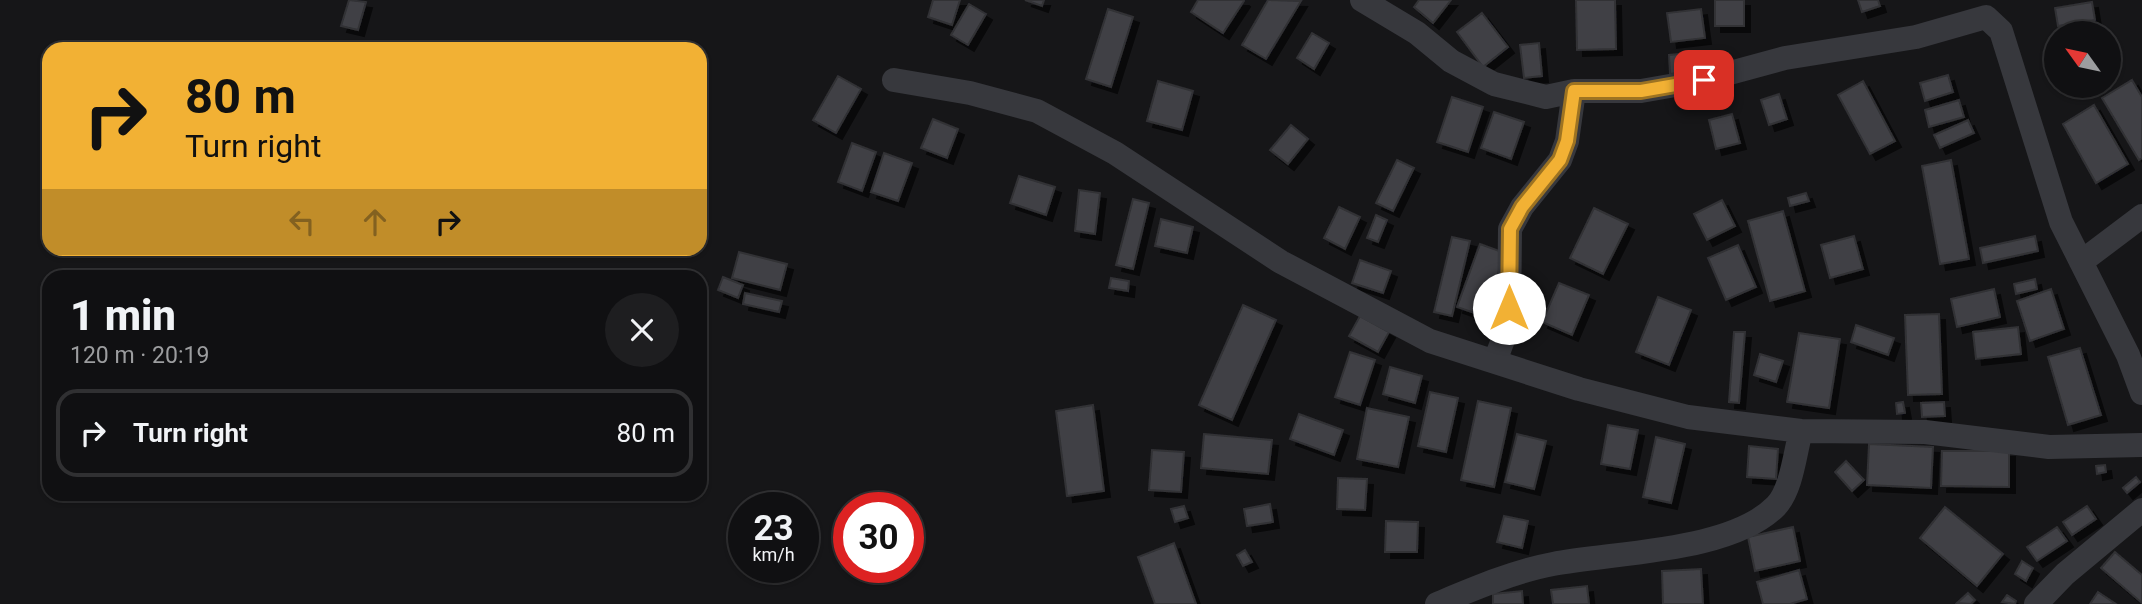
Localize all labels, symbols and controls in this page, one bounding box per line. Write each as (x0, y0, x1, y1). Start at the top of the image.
north arrow (2044, 21, 2121, 98)
map controls (2044, 21, 2121, 98)
pin (1674, 50, 1734, 110)
icon: arrive (1685, 61, 1723, 99)
text: 80 m (185, 68, 296, 125)
icon: right (70, 70, 161, 161)
text: Turn right (185, 127, 321, 165)
icon: left (283, 203, 321, 241)
icon: ahead (356, 203, 394, 241)
icon: right (429, 203, 467, 241)
position arrow (1472, 271, 1546, 345)
text: 1 min (70, 291, 176, 340)
button: close (605, 293, 679, 367)
text: 120 m · 20:19 (70, 342, 209, 369)
icon: right (74, 414, 112, 452)
text: Turn right (133, 418, 248, 448)
text: 80 m (617, 418, 675, 448)
speed limit sign: 30 (833, 492, 924, 583)
text: 23 (753, 508, 794, 549)
text: km/h (752, 544, 795, 565)

